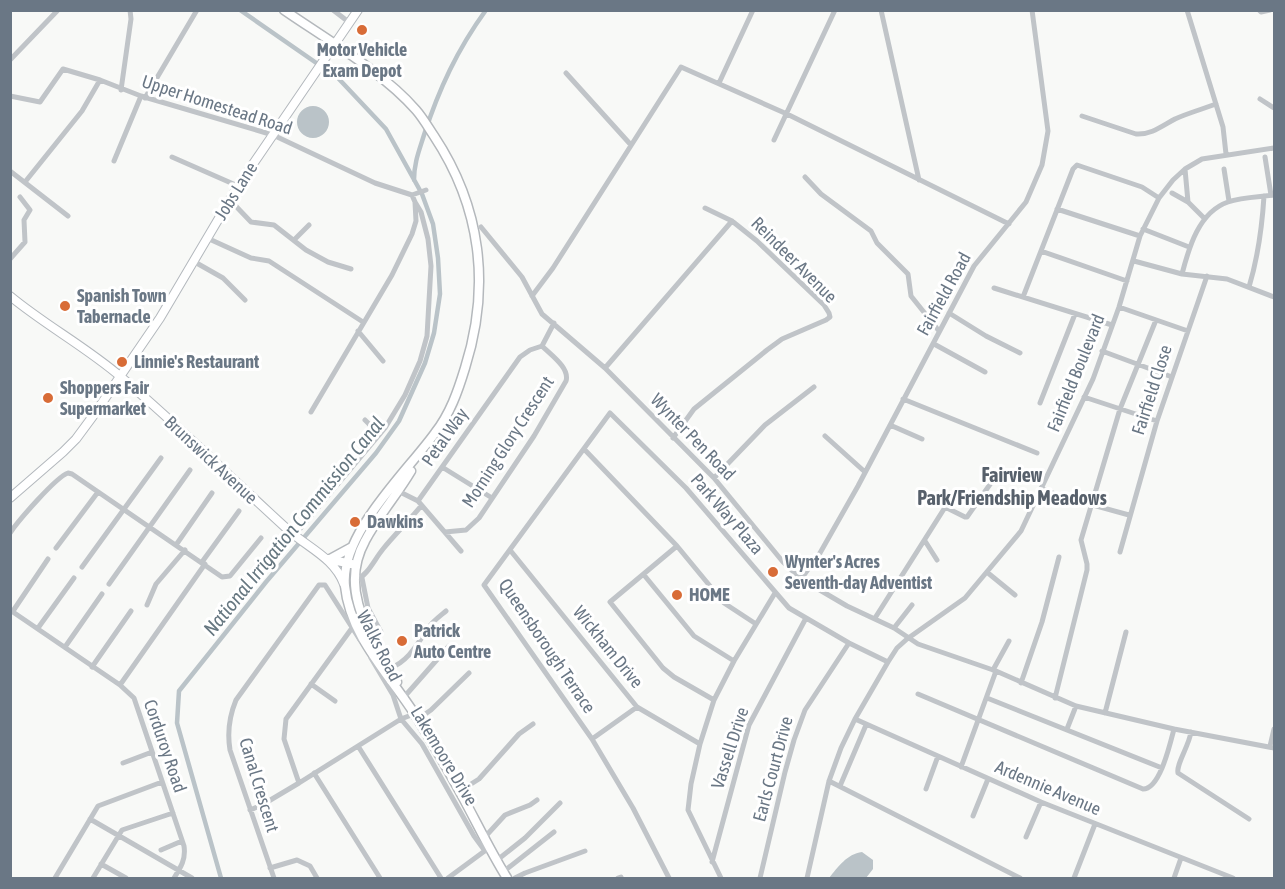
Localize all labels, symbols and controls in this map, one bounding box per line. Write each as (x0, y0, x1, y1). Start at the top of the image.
marker: Motor Vehicle Exam Depot (355, 23, 369, 37)
place label: Motor Vehicle Exam Depot (317, 39, 407, 81)
street label: Upper Homestead Road (139, 70, 295, 139)
street label: Jobs Lane (210, 158, 261, 223)
street label: Reindeer Avenue (747, 212, 842, 307)
street label: Fairfield Road (912, 249, 975, 339)
place label: Spanish Town Tabernacle (77, 285, 167, 327)
marker: Spanish Town Tabernacle (58, 299, 72, 313)
street label: Fairfield Boulevard (1042, 311, 1109, 435)
street label: Fairfield Close (1127, 342, 1176, 437)
place label: Linnie's Restaurant (134, 351, 260, 372)
marker: Linnie's Restaurant (115, 355, 129, 369)
street label: Morning Glory Crescent (457, 372, 558, 511)
place label: Shoppers Fair Supermarket (60, 377, 150, 419)
street label: Wynter Pen Road (647, 389, 740, 484)
marker: Shoppers Fair Supermarket (41, 391, 55, 405)
street label: Petal Way (417, 404, 472, 470)
street label: Brunswick Avenue (161, 411, 262, 508)
water label: National Irrigation Commission Canal (198, 412, 389, 640)
district label: Fairview Park/Friendship Meadows (917, 463, 1107, 509)
street label: Park Way Plaza (687, 469, 768, 558)
place label: Dawkins (367, 511, 424, 532)
marker: Dawkins (348, 515, 362, 529)
place label: Wynter's Acres Seventh-day Adventist (784, 551, 933, 593)
marker: Wynter's Acres Seventh-day Adventist (766, 565, 780, 579)
street label: Queensborough Terrace (495, 575, 600, 717)
place label: HOME (689, 584, 730, 605)
marker: HOME (670, 588, 684, 602)
street label: Wickham Drive (569, 602, 648, 692)
street label: Walks Road (353, 607, 406, 685)
place label: Patrick Auto Centre (413, 620, 491, 662)
marker: Patrick Auto Centre (395, 634, 409, 648)
street label: Corduroy Road (140, 697, 191, 795)
street label: Lakemoore Drive (407, 702, 482, 809)
street label: Vassell Drive (706, 704, 753, 791)
street label: Earls Court Drive (748, 714, 797, 824)
street label: Canal Crescent (235, 735, 284, 835)
street label: Ardennie Avenue (992, 756, 1104, 819)

